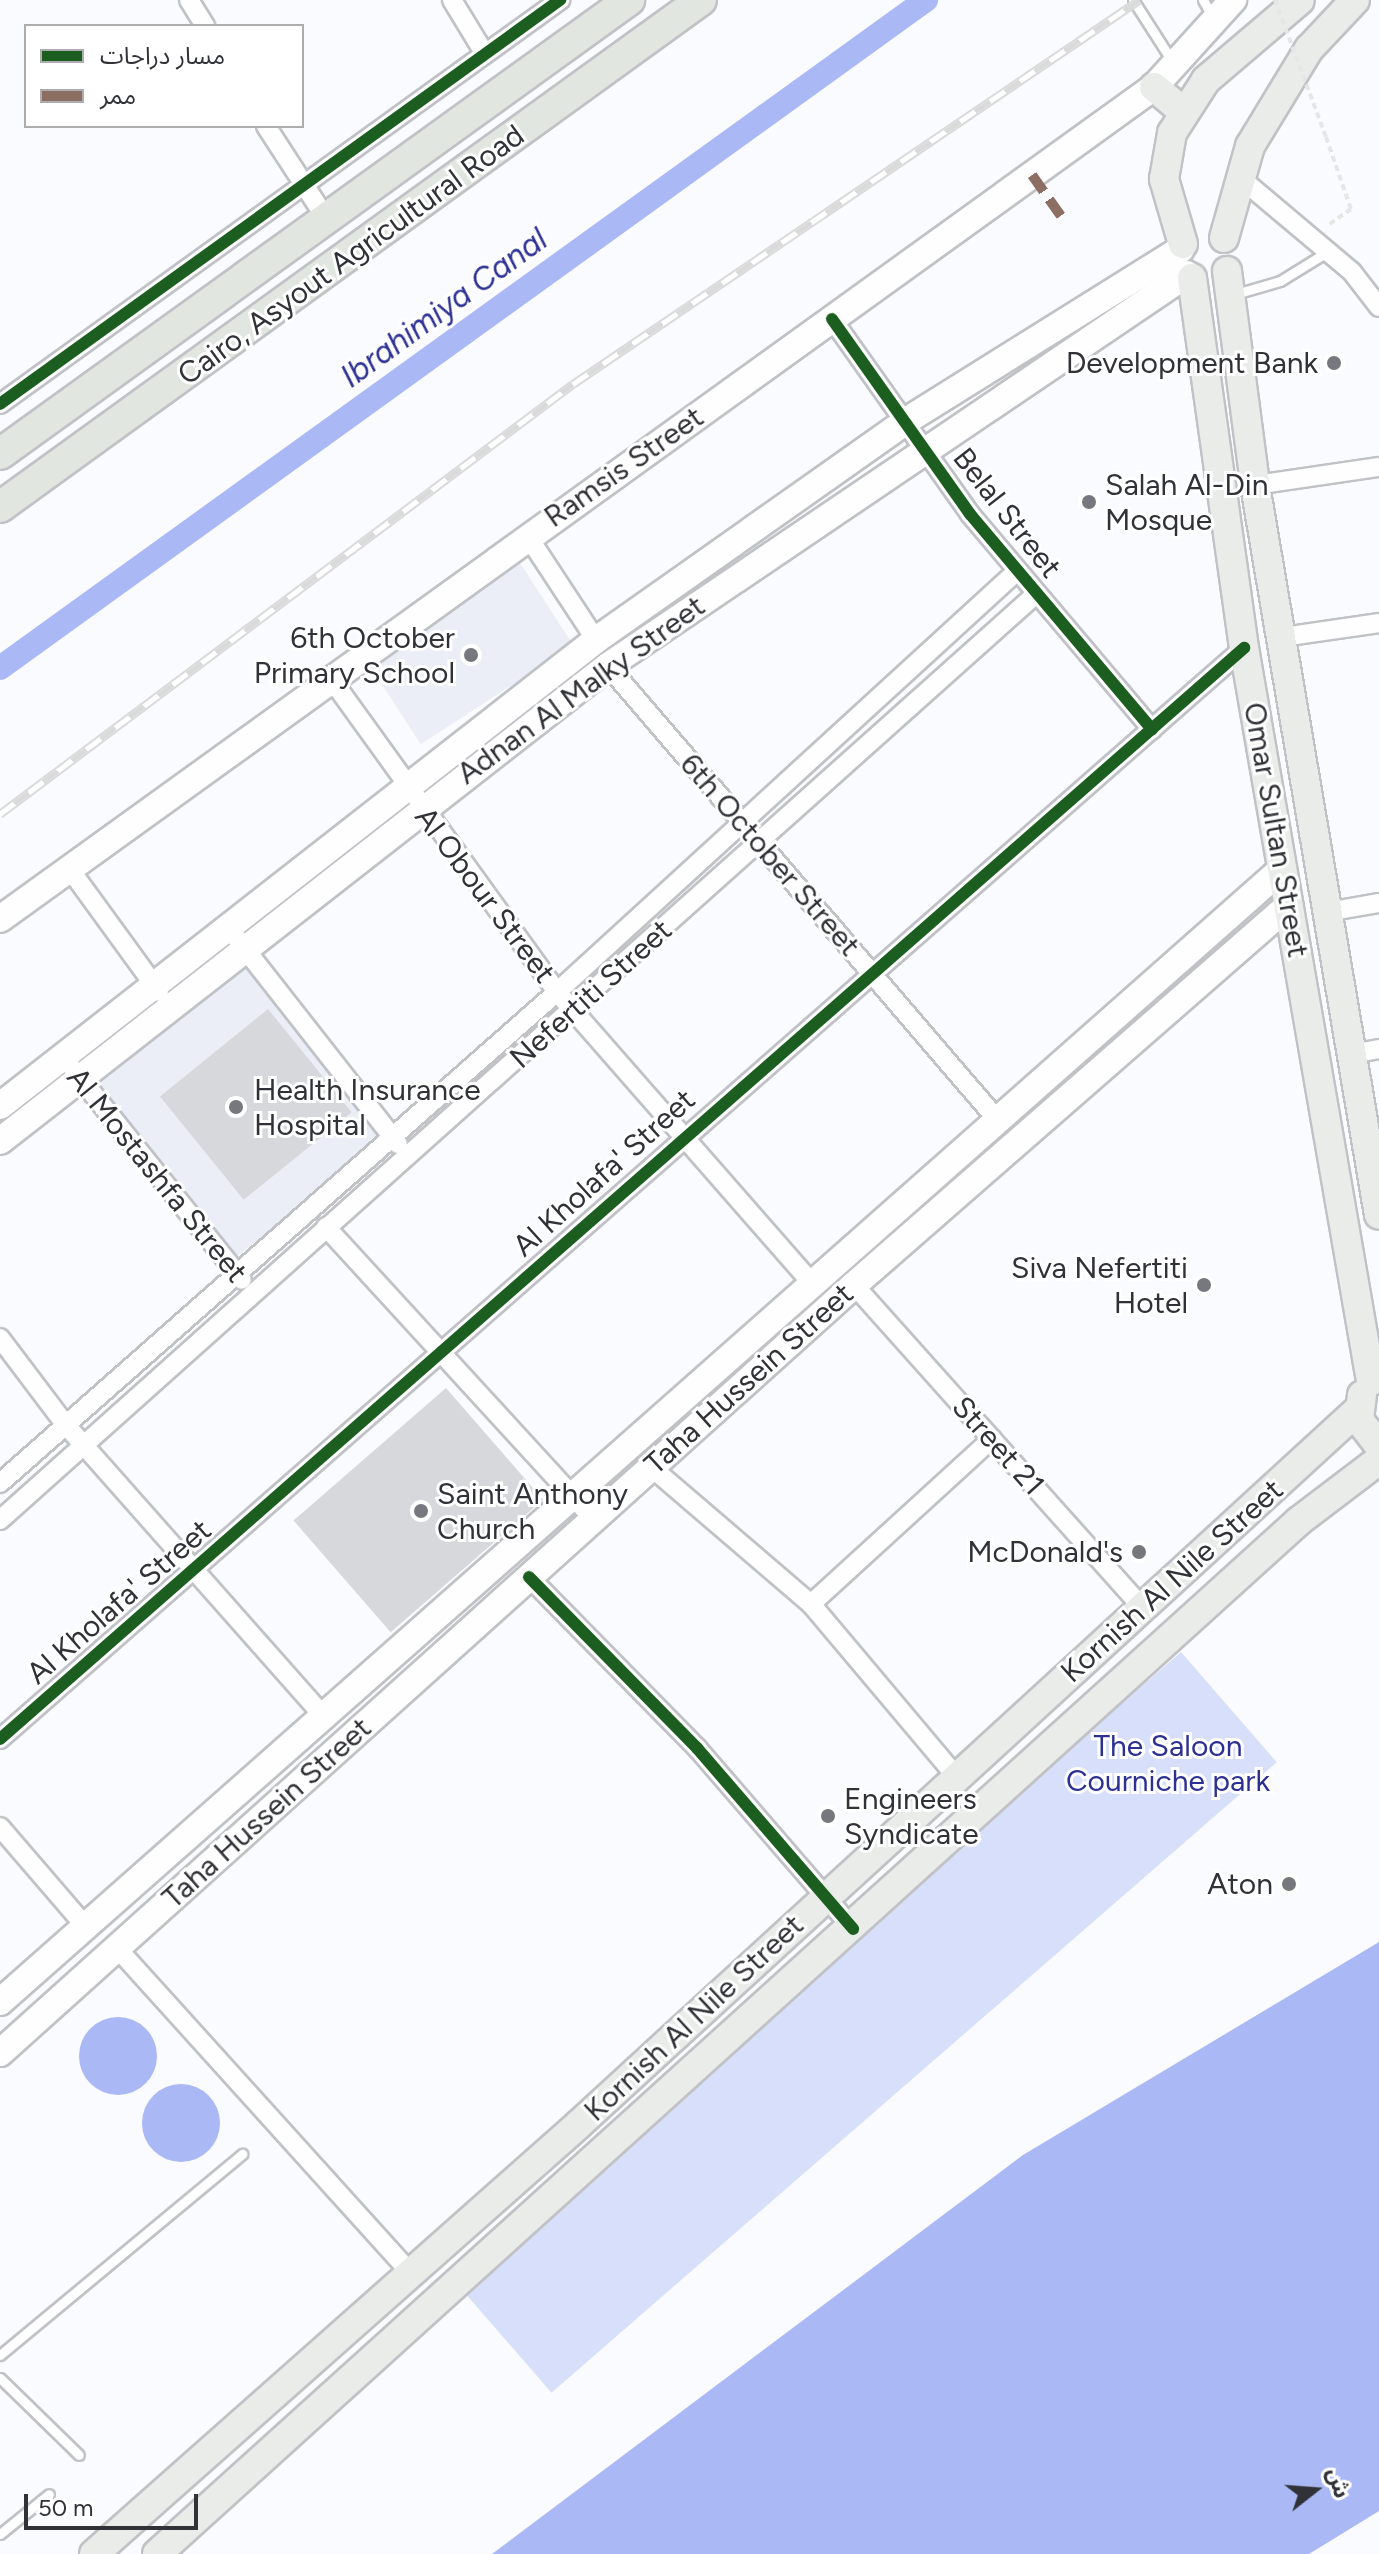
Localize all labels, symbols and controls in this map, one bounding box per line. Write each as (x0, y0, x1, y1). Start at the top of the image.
legend (24, 24, 304, 128)
text: مسار دراجات (100, 41, 225, 70)
text: ممر (100, 81, 136, 110)
street label: Cairo, Asyout Agricultural Road (171, 117, 531, 393)
water label: Ibrahimiya Canal (333, 220, 555, 396)
place label: Development Bank (1066, 345, 1318, 381)
marker: Development Bank (1325, 354, 1343, 372)
street label: Ramsis Street (538, 399, 710, 535)
street label: Belal Street (945, 441, 1069, 585)
place label: Salah Al-Din Mosque (1105, 467, 1269, 538)
marker: Salah Al-Din Mosque (1080, 493, 1098, 511)
street label: Adnan Al Malky Street (450, 588, 712, 792)
place label: 6th October Primary School (254, 620, 455, 690)
marker: 6th October Primary School (462, 646, 480, 664)
street label: Omar Sultan Street (1236, 700, 1316, 960)
street label: 6th October Street (672, 747, 868, 963)
street label: Al Obour Street (407, 800, 563, 990)
street label: Nefertiti Street (503, 912, 679, 1076)
street label: Al Mostashfa Street (59, 1060, 255, 1290)
place label: Health Insurance Hospital (254, 1072, 481, 1142)
street label: Al Kholafa' Street (506, 1082, 702, 1264)
marker: Health Insurance Hospital (225, 1096, 247, 1118)
place label: Siva Nefertiti Hotel (1011, 1250, 1188, 1320)
street label: Taha Hussein Street (637, 1276, 861, 1482)
marker: Siva Nefertiti Hotel (1195, 1276, 1213, 1294)
street label: Street 21 (944, 1389, 1052, 1503)
street label: Kornish Al Nile Street (1054, 1472, 1290, 1690)
place label: Saint Anthony Church (437, 1476, 628, 1546)
marker: Saint Anthony Church (412, 1502, 430, 1520)
street label: Al Kholafa' Street (20, 1512, 218, 1692)
place label: McDonald's (967, 1534, 1123, 1570)
marker: McDonald's (1130, 1543, 1148, 1561)
street label: Taha Hussein Street (155, 1710, 379, 1916)
park label: The Saloon Courniche park (1066, 1728, 1270, 1798)
place label: Engineers Syndicate (844, 1781, 979, 1852)
marker: Engineers Syndicate (819, 1807, 837, 1825)
place label: Aton (1207, 1866, 1273, 1902)
marker: Aton (1280, 1875, 1298, 1893)
street label: Kornish Al Nile Street (577, 1907, 811, 2129)
north arrow (1275, 2450, 1355, 2530)
text: ش (1321, 2464, 1356, 2501)
scale bar (28, 2478, 202, 2528)
text: 50 m (38, 2493, 94, 2522)

